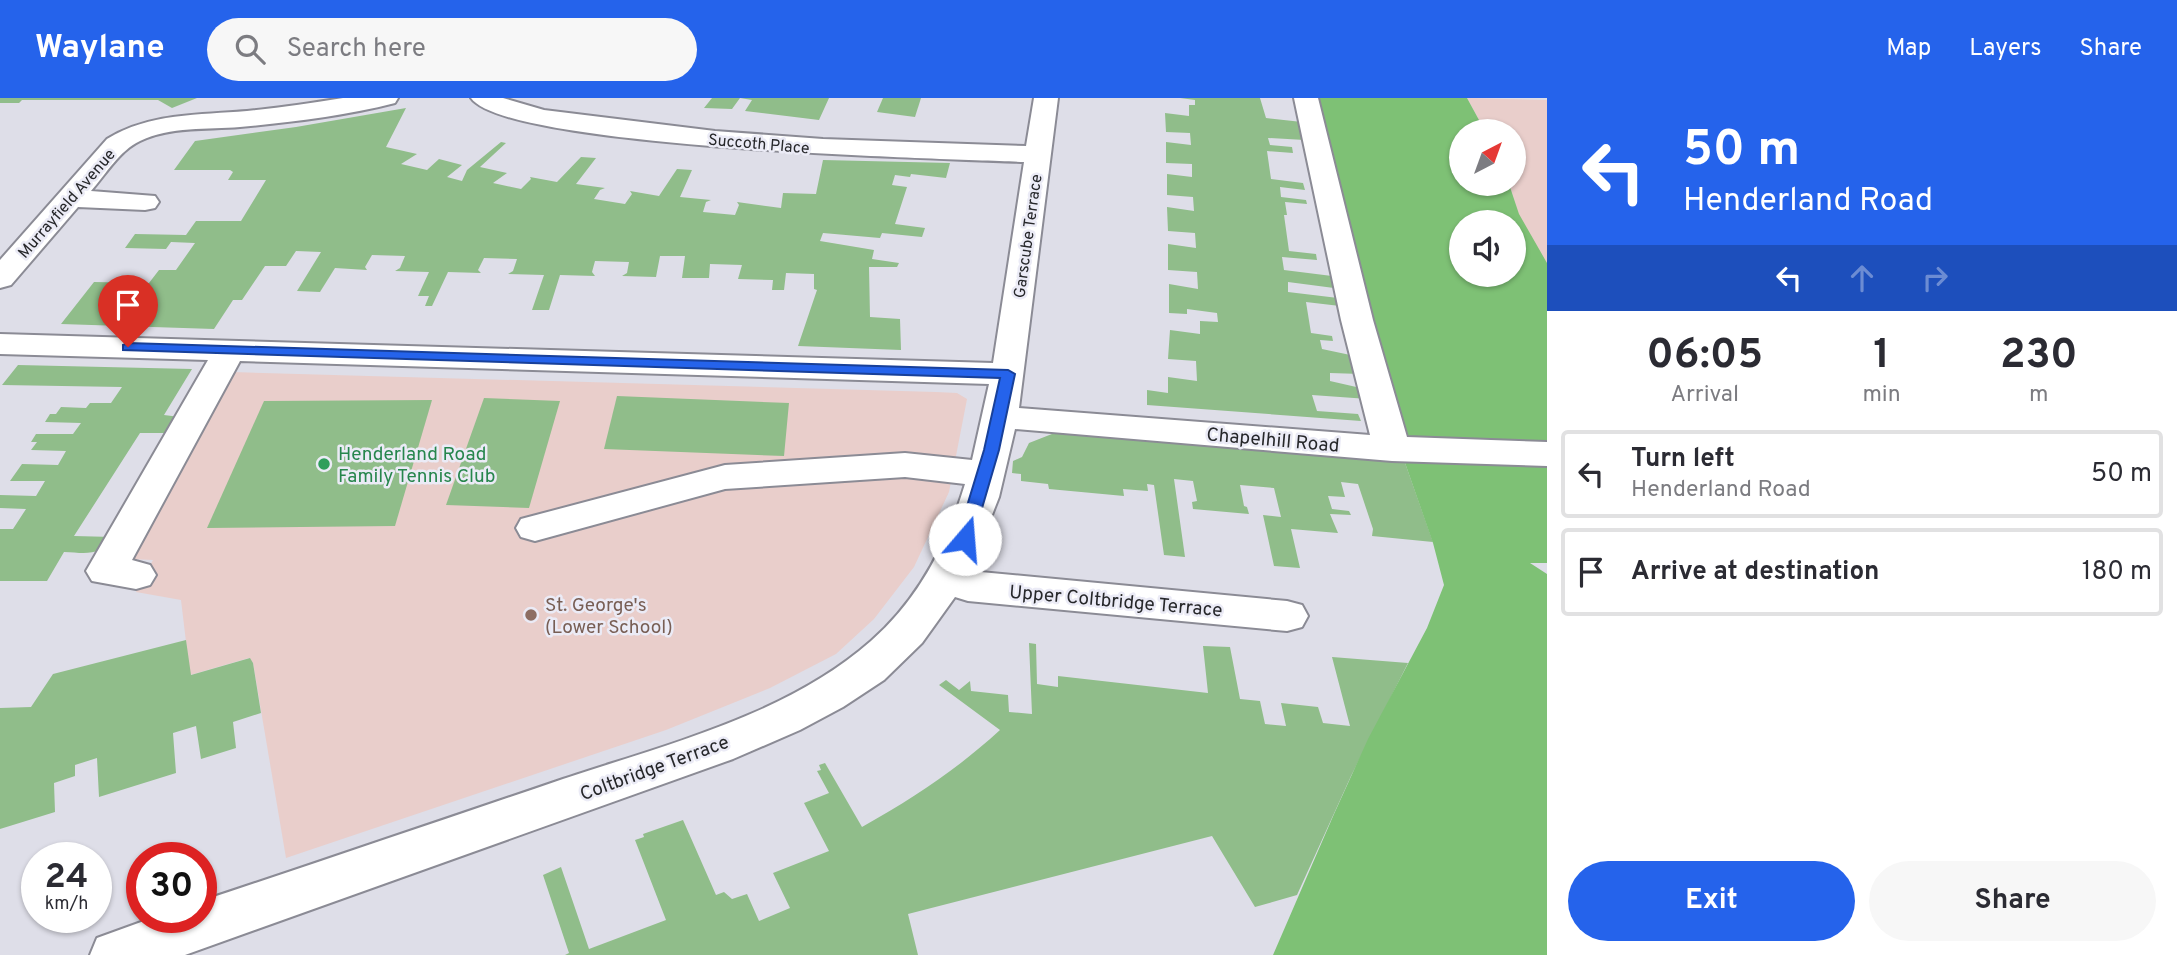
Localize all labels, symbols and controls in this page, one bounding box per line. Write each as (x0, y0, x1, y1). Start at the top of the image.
search box (207, 18, 697, 81)
text: Waylane (35, 28, 165, 70)
icon: search (231, 30, 269, 68)
text: Search here (287, 33, 426, 66)
text: Map (1886, 34, 1931, 64)
text: Layers (1969, 34, 2041, 64)
text: Share (2079, 34, 2142, 64)
north arrow (1449, 119, 1526, 196)
map controls (1449, 119, 1526, 287)
text: 50 m (1683, 121, 1800, 183)
icon: left (1568, 126, 1659, 217)
street label: Succoth Place (707, 131, 810, 159)
street label: Murrayfield Avenue (14, 145, 121, 263)
street label: Garscube Terrace (1010, 173, 1048, 300)
text: Henderland Road (1683, 182, 1933, 222)
button: sound (1449, 210, 1526, 287)
icon: left (1770, 259, 1808, 297)
icon: ahead (1843, 259, 1881, 297)
icon: right (1916, 259, 1954, 297)
pin (98, 275, 158, 347)
icon: arrive (109, 286, 147, 324)
text: 06:05 (1646, 330, 1763, 383)
text: 1 (1873, 330, 1890, 383)
text: 230 (2000, 330, 2078, 383)
text: Arrival (1670, 381, 1739, 410)
text: min (1862, 381, 1901, 410)
text: m (2029, 381, 2049, 410)
street label: Chapelhill Road (1205, 423, 1340, 459)
place label: Henderland Road Family Tennis Club (338, 443, 495, 489)
text: Turn left (1631, 443, 1735, 476)
icon: left (1572, 455, 1610, 493)
marker: Henderland Road Family Tennis Club (316, 456, 332, 472)
text: 50 m (2091, 458, 2152, 491)
text: Henderland Road (1631, 476, 1811, 505)
position arrow (928, 502, 1002, 576)
icon: arrive (1572, 553, 1610, 591)
text: Arrive at destination (1631, 556, 1879, 589)
text: 180 m (2082, 556, 2152, 589)
street label: Upper Coltbridge Terrace (1008, 581, 1223, 623)
place label: St. George's (Lower School) (545, 594, 673, 640)
marker: St. George's (Lower School) (523, 607, 539, 623)
street label: Coltbridge Terrace (577, 731, 733, 807)
speed limit sign: 30 (126, 842, 217, 933)
text: 24 (45, 856, 88, 900)
button: Exit (1568, 861, 1855, 941)
button: Share (1869, 861, 2156, 941)
text: km/h (45, 893, 88, 916)

